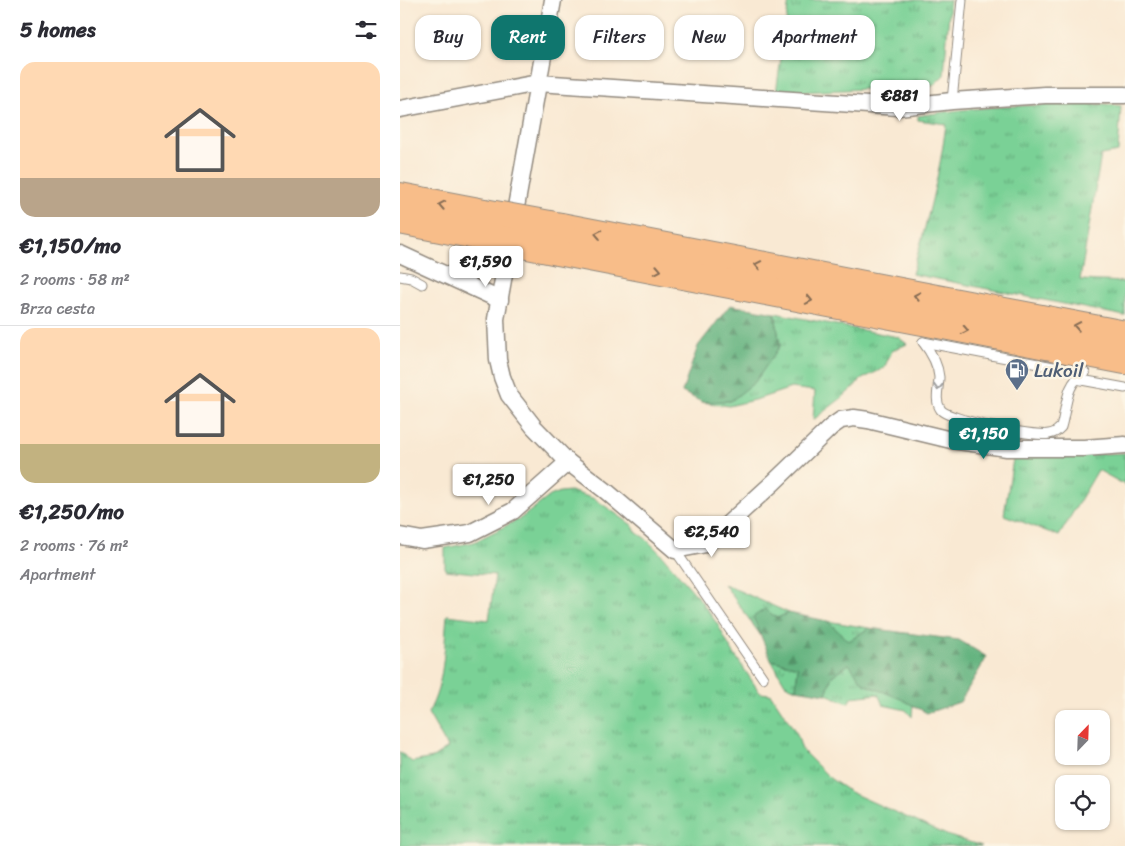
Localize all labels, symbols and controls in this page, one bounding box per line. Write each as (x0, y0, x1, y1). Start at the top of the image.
text: 5 homes (20, 11, 96, 49)
chip: Buy (415, 15, 481, 60)
chip: Rent (491, 15, 565, 60)
chip: Filters (575, 15, 664, 60)
chip: New (674, 15, 744, 60)
chip: Apartment (754, 15, 875, 60)
icon: filters (352, 16, 380, 44)
pin: €881 (870, 80, 930, 122)
text: €881 (882, 81, 918, 110)
icon: home (155, 95, 245, 185)
one-way arrow (437, 200, 446, 211)
text: €1,150/mo (20, 227, 121, 265)
one-way arrow (594, 230, 603, 240)
pin: €1,590 (445, 246, 527, 288)
text: €1,590 (460, 247, 512, 276)
one-way arrow (753, 261, 762, 271)
text: 2 rooms · 58 m² (20, 265, 130, 294)
one-way arrow (653, 265, 662, 275)
one-way arrow (913, 291, 922, 301)
text: Brza cesta (20, 294, 95, 323)
one-way arrow (804, 294, 813, 304)
one-way arrow (1073, 321, 1081, 332)
one-way arrow (960, 324, 969, 335)
place label: Lukoil (1034, 354, 1084, 387)
fuel station icon: Lukoil (1004, 357, 1030, 391)
icon: home (155, 360, 245, 450)
one-way arrow (933, 383, 944, 391)
pin: €1,150 (943, 418, 1025, 460)
text: €1,150 (960, 419, 1008, 448)
pin: €1,250 (448, 464, 530, 506)
text: €1,250 (464, 465, 514, 494)
text: €1,250/mo (20, 493, 124, 531)
pin: €2,540 (671, 516, 753, 558)
text: €2,540 (685, 517, 739, 546)
text: 2 rooms · 76 m² (20, 531, 129, 560)
text: Apartment (20, 560, 96, 589)
north arrow (1055, 710, 1110, 765)
map controls (1055, 710, 1110, 830)
button: locate (1055, 775, 1110, 830)

